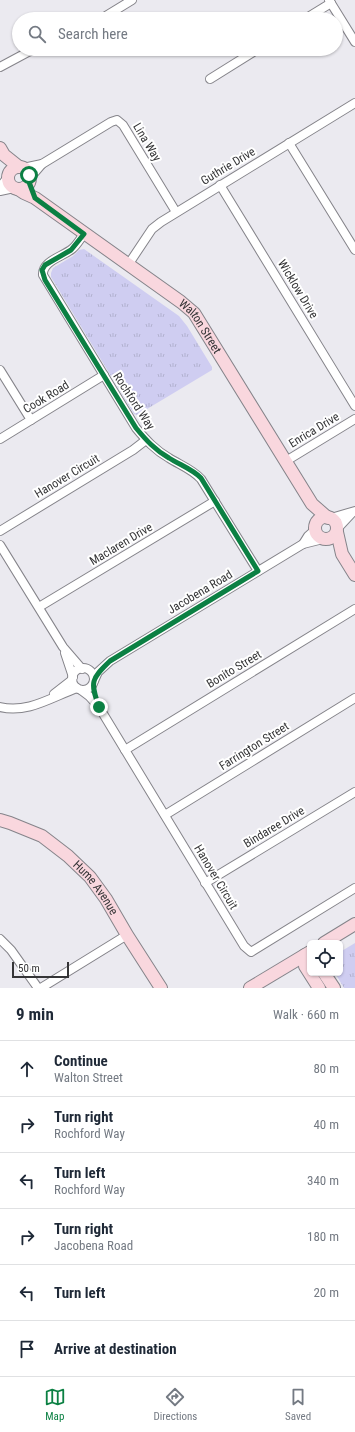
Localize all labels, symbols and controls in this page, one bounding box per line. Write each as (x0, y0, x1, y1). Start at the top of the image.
search box (12, 12, 343, 56)
icon: search (26, 23, 48, 45)
text: Search here (58, 25, 128, 43)
street label: Lina Way (130, 120, 164, 164)
street label: Guthrie Drive (198, 144, 258, 188)
route start (20, 166, 38, 184)
street label: Wicklow Drive (275, 257, 321, 321)
street label: Walton Street (176, 296, 224, 356)
street label: Rochford Way (110, 370, 158, 432)
street label: Cook Road (20, 378, 72, 416)
street label: Enrica Drive (286, 409, 342, 450)
street label: Hanover Circuit (32, 451, 102, 501)
street label: Maclaren Drive (87, 520, 155, 568)
street label: Jacobena Road (165, 567, 235, 617)
street label: Bonito Street (204, 647, 264, 691)
route end (90, 698, 108, 716)
street label: Farrington Street (217, 719, 292, 773)
street label: Bindaree Drive (241, 803, 307, 851)
street label: Hanover Circuit (191, 842, 241, 912)
street label: Hume Avenue (70, 858, 121, 918)
map controls (307, 940, 343, 976)
button: locate (307, 940, 343, 976)
scale bar (12, 960, 69, 979)
text: 50 m (18, 962, 40, 975)
text: 9 min (16, 1004, 54, 1024)
text: Walk · 660 m (273, 1007, 339, 1022)
text: Continue (54, 1052, 108, 1070)
icon: ahead (16, 1058, 38, 1080)
text: 80 m (313, 1061, 339, 1076)
text: Walton Street (54, 1070, 123, 1085)
text: Turn right (54, 1108, 113, 1126)
icon: right (16, 1114, 38, 1136)
text: 40 m (313, 1117, 339, 1132)
text: Rochford Way (54, 1126, 125, 1141)
text: Turn left (54, 1164, 105, 1182)
icon: left (16, 1170, 38, 1192)
text: 340 m (307, 1173, 339, 1188)
text: Rochford Way (54, 1182, 125, 1197)
text: Turn right (54, 1220, 113, 1238)
icon: right (16, 1226, 38, 1248)
text: 180 m (307, 1229, 339, 1244)
text: Jacobena Road (54, 1238, 133, 1253)
icon: left (16, 1282, 38, 1304)
text: Turn left (54, 1284, 105, 1302)
text: 20 m (313, 1285, 339, 1300)
icon: arrive (16, 1338, 38, 1360)
text: Arrive at destination (54, 1340, 177, 1358)
tab: Map (44, 1386, 66, 1423)
tab: Directions (153, 1386, 197, 1423)
tab: Saved (285, 1386, 311, 1423)

